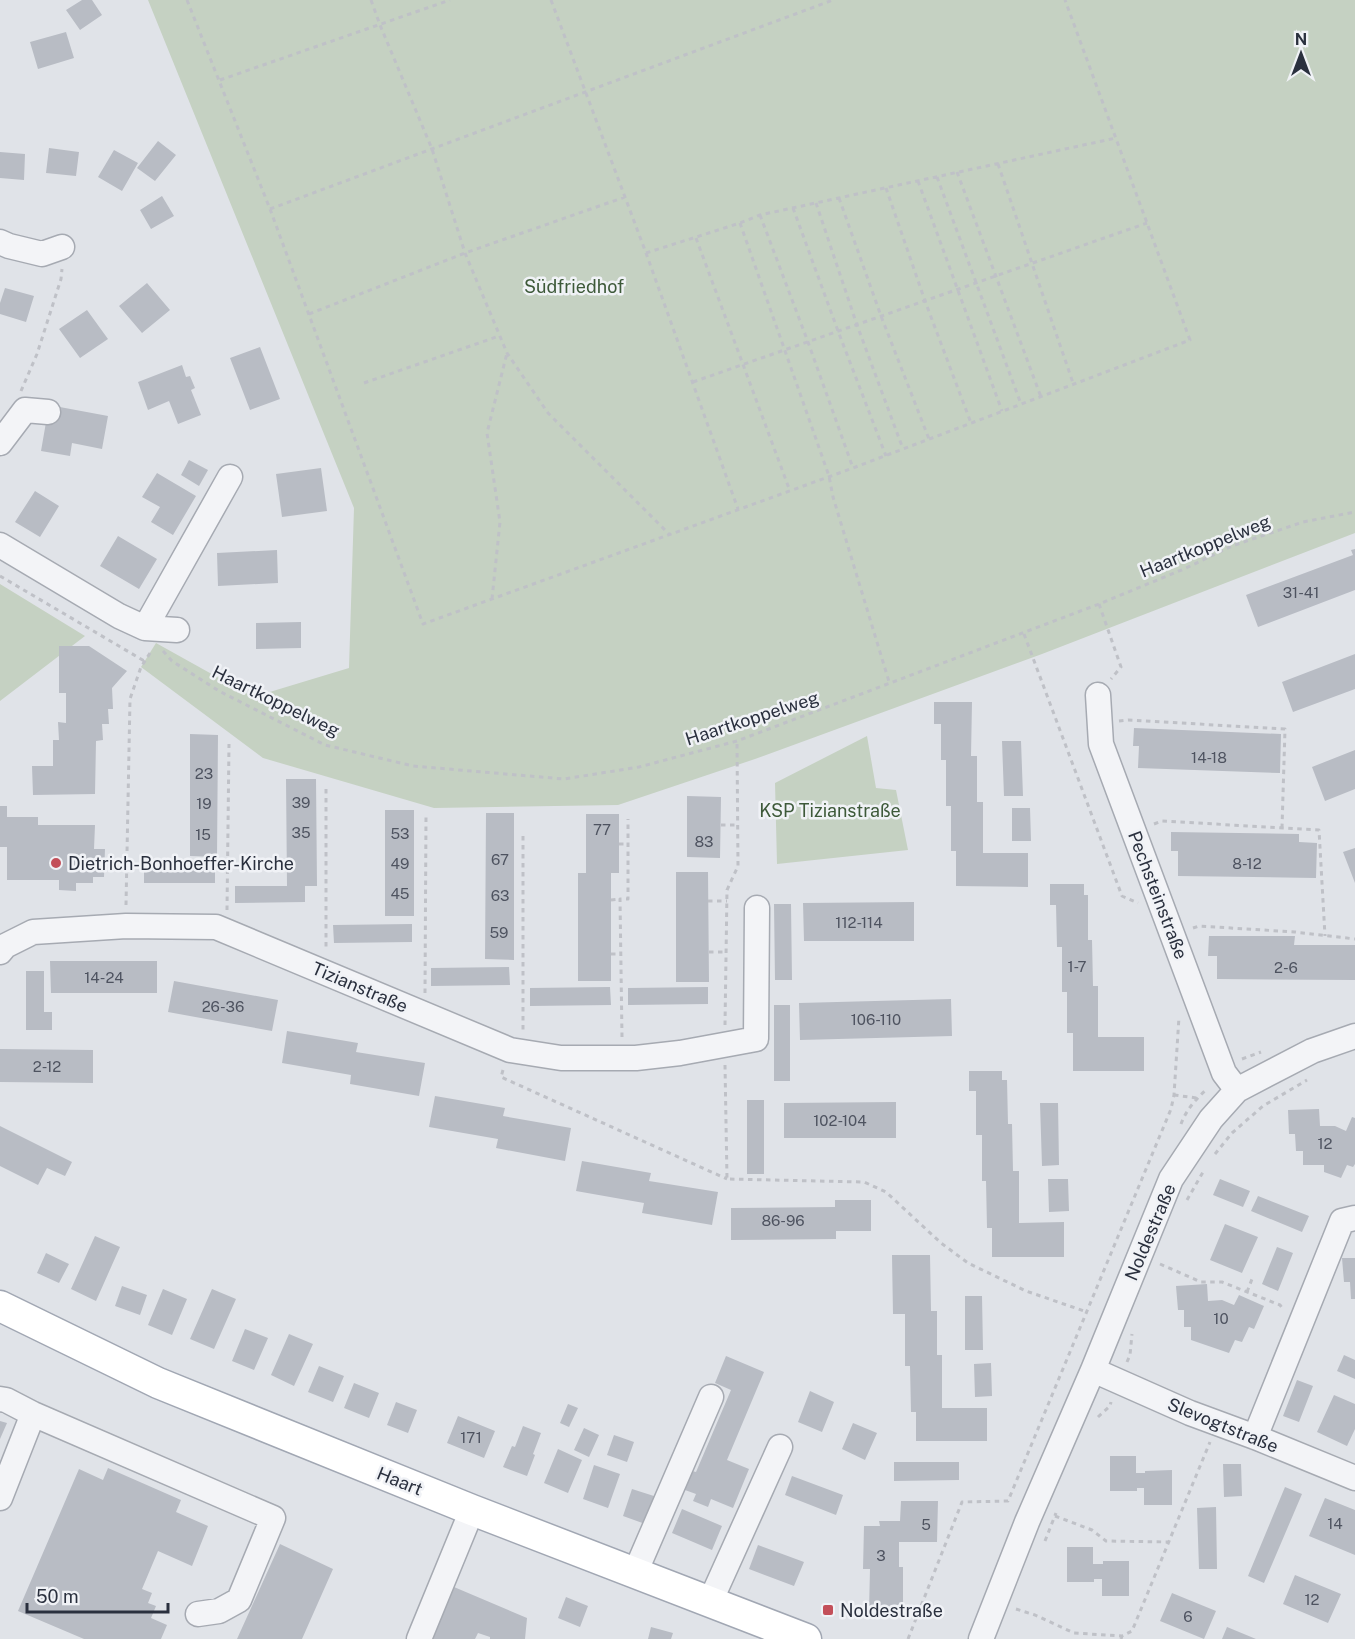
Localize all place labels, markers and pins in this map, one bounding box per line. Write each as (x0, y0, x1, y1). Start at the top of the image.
place label: Dietrich-Bonhoeffer-Kirche (68, 853, 294, 874)
marker: Dietrich-Bonhoeffer-Kirche (49, 856, 63, 870)
place label: Noldestraße (840, 1600, 943, 1621)
marker: Noldestraße (821, 1603, 835, 1617)

